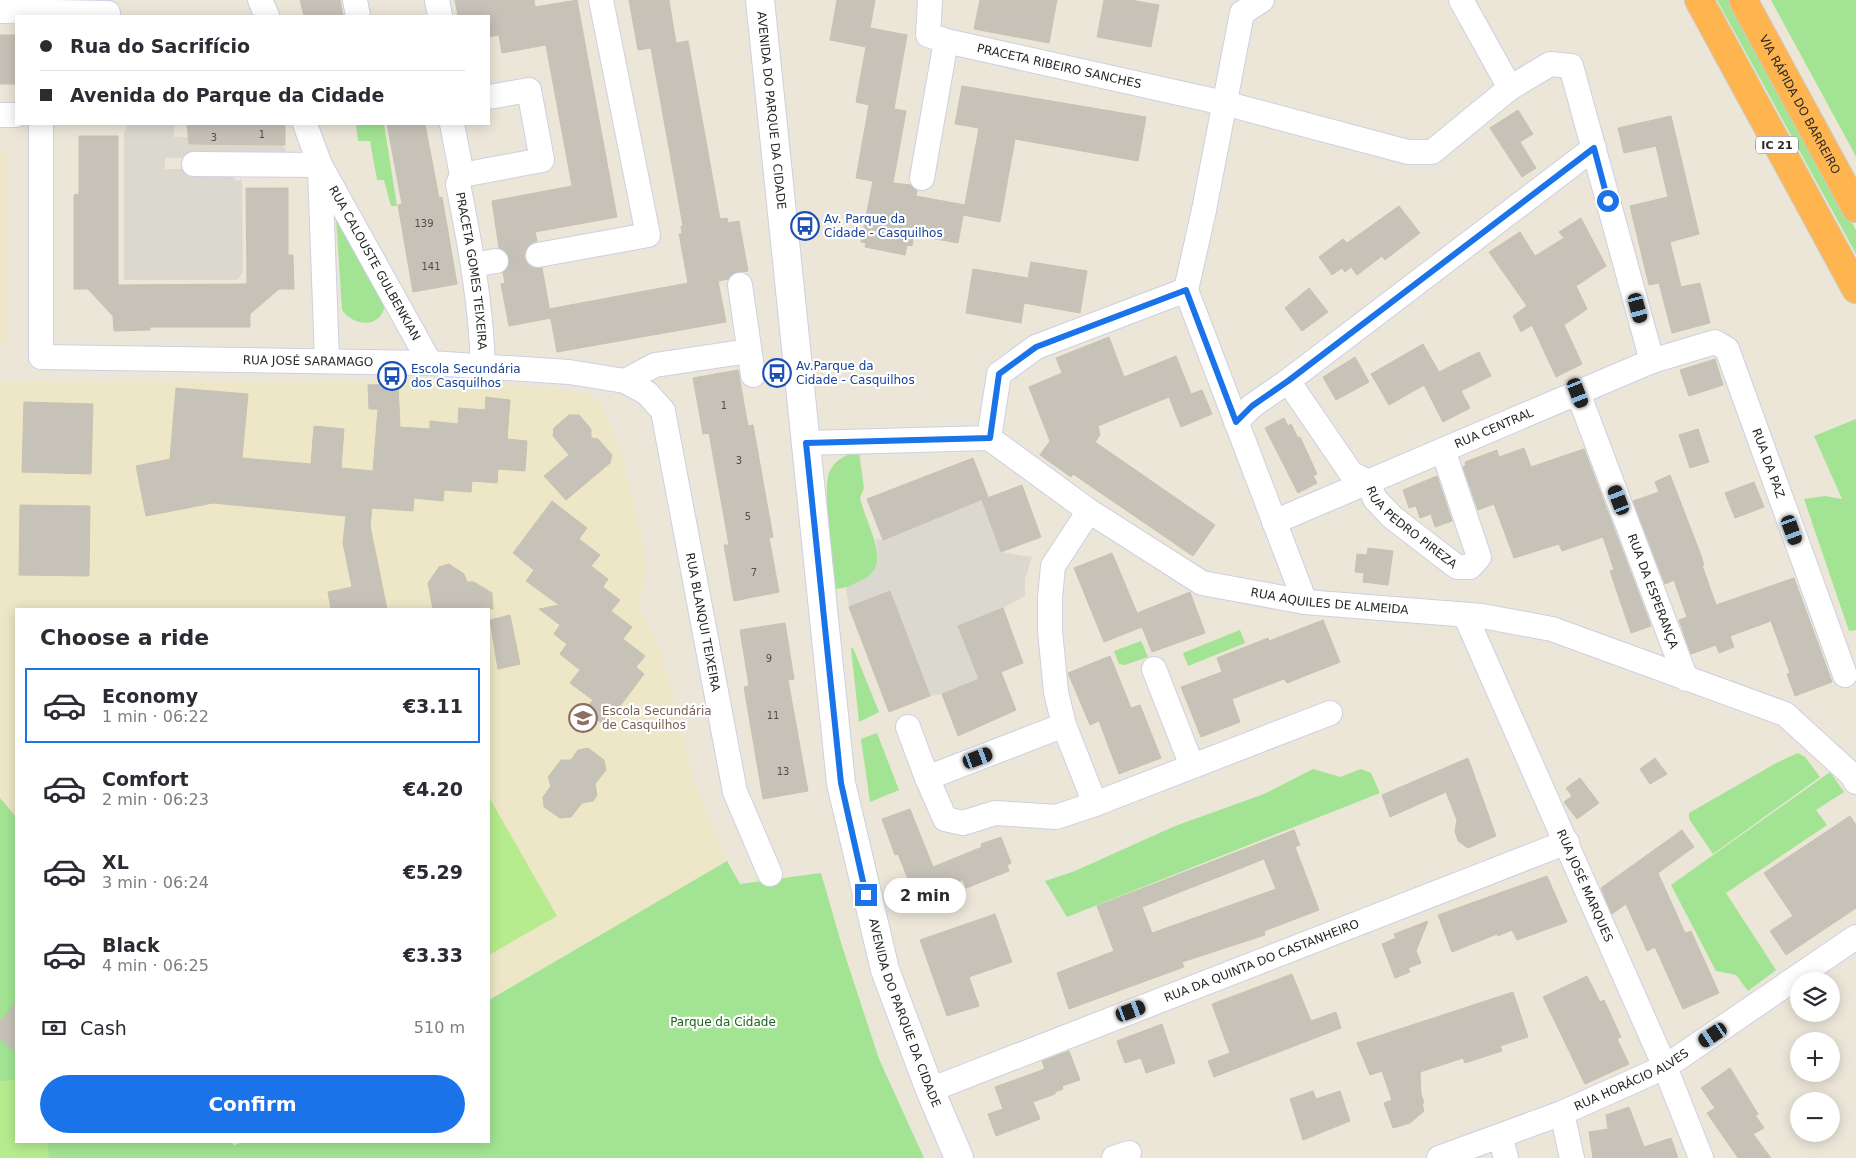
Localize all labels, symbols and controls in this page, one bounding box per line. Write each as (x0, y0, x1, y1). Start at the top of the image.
street label: AVENIDA DO PARQUE DA CIDADE (754, 11, 789, 210)
street label: VIA RÁPIDA DO BARREIRO (1756, 33, 1843, 177)
text: Rua do Sacrifício (70, 35, 250, 57)
street label: PRACETA RIBEIRO SANCHES (976, 41, 1143, 91)
text: Avenida do Parque da Cidade (70, 84, 384, 106)
house number: 1 (259, 129, 265, 140)
house number: 3 (211, 132, 217, 143)
road number: IC 21 (1756, 136, 1798, 154)
street label: RUA CALOUSTE GULBENKIAN (326, 183, 423, 343)
route start (1597, 190, 1619, 212)
street label: PRACETA GOMES TEIXEIRA (453, 191, 489, 351)
bus stop icon: Av. Parque da Cidade - Casquilhos (790, 211, 820, 241)
place label: Av. Parque da Cidade - Casquilhos (824, 212, 943, 240)
house number: 139 (414, 218, 434, 229)
house number: 141 (421, 261, 441, 272)
car (1626, 292, 1649, 324)
street label: RUA JOSÉ SARAMAGO (243, 353, 373, 369)
bus stop icon: Av.Parque da Cidade - Casquilhos (762, 358, 792, 388)
place label: Av.Parque da Cidade - Casquilhos (796, 359, 915, 387)
bus stop icon: Escola Secundária dos Casquilhos (377, 361, 407, 391)
place label: Escola Secundária dos Casquilhos (411, 362, 521, 390)
car (1565, 376, 1590, 410)
house number: 1 (721, 400, 727, 411)
street label: RUA CENTRAL (1452, 405, 1536, 451)
street label: RUA DA PAZ (1749, 426, 1787, 500)
house number: 3 (736, 455, 742, 466)
car (1606, 483, 1631, 517)
street label: RUA PEDRO PIREZA (1364, 484, 1460, 572)
house number: 5 (745, 511, 751, 522)
car (1779, 513, 1804, 547)
street label: RUA DA ESPERANÇA (1625, 532, 1681, 652)
street label: RUA BLANQUI TEIXEIRA (683, 551, 723, 694)
house number: 7 (751, 567, 757, 578)
street label: RUA AQUILES DE ALMEIDA (1250, 585, 1410, 617)
text: Choose a ride (40, 625, 209, 650)
house number: 9 (766, 653, 772, 664)
icon: car (42, 683, 87, 728)
text: Economy (102, 685, 198, 707)
text: €3.11 (403, 695, 463, 717)
school or university icon: Escola Secundária de Casquilhos (568, 703, 598, 733)
place label: Escola Secundária de Casquilhos (602, 704, 712, 732)
text: 1 min · 06:22 (102, 707, 209, 726)
house number: 11 (767, 710, 779, 721)
car (961, 746, 994, 770)
icon: car (42, 766, 87, 811)
house number: 13 (777, 766, 789, 777)
text: Comfort (102, 768, 189, 790)
text: €4.20 (403, 778, 463, 800)
text: 2 min · 06:23 (102, 790, 209, 809)
street label: RUA JOSÉ MARQUES (1554, 827, 1616, 944)
icon: car (42, 849, 87, 894)
text: XL (102, 851, 129, 873)
text: €5.29 (403, 861, 463, 883)
text: 3 min · 06:24 (102, 873, 209, 892)
callout: 2 min (884, 878, 966, 912)
route end (855, 884, 877, 906)
text: 2 min (900, 886, 950, 905)
street label: AVENIDA DO PARQUE DA CIDADE (866, 917, 944, 1109)
street label: RUA DA QUINTA DO CASTANHEIRO (1162, 917, 1361, 1005)
icon: car (42, 932, 87, 977)
text: Black (102, 934, 160, 956)
text: €3.33 (403, 944, 463, 966)
text: 4 min · 06:25 (102, 956, 209, 975)
map controls (1790, 972, 1840, 1142)
button: layers (1790, 972, 1840, 1022)
car (1114, 999, 1147, 1023)
icon: cash (40, 1014, 68, 1042)
park label: Parque da Cidade (670, 1015, 776, 1029)
text: Cash (80, 1017, 127, 1039)
text: 510 m (414, 1018, 465, 1037)
car (1696, 1020, 1729, 1050)
button: + (1790, 1032, 1840, 1082)
street label: RUA HORÁCIO ALVES (1572, 1046, 1691, 1114)
button: Confirm (40, 1075, 465, 1133)
button: − (1790, 1092, 1840, 1142)

